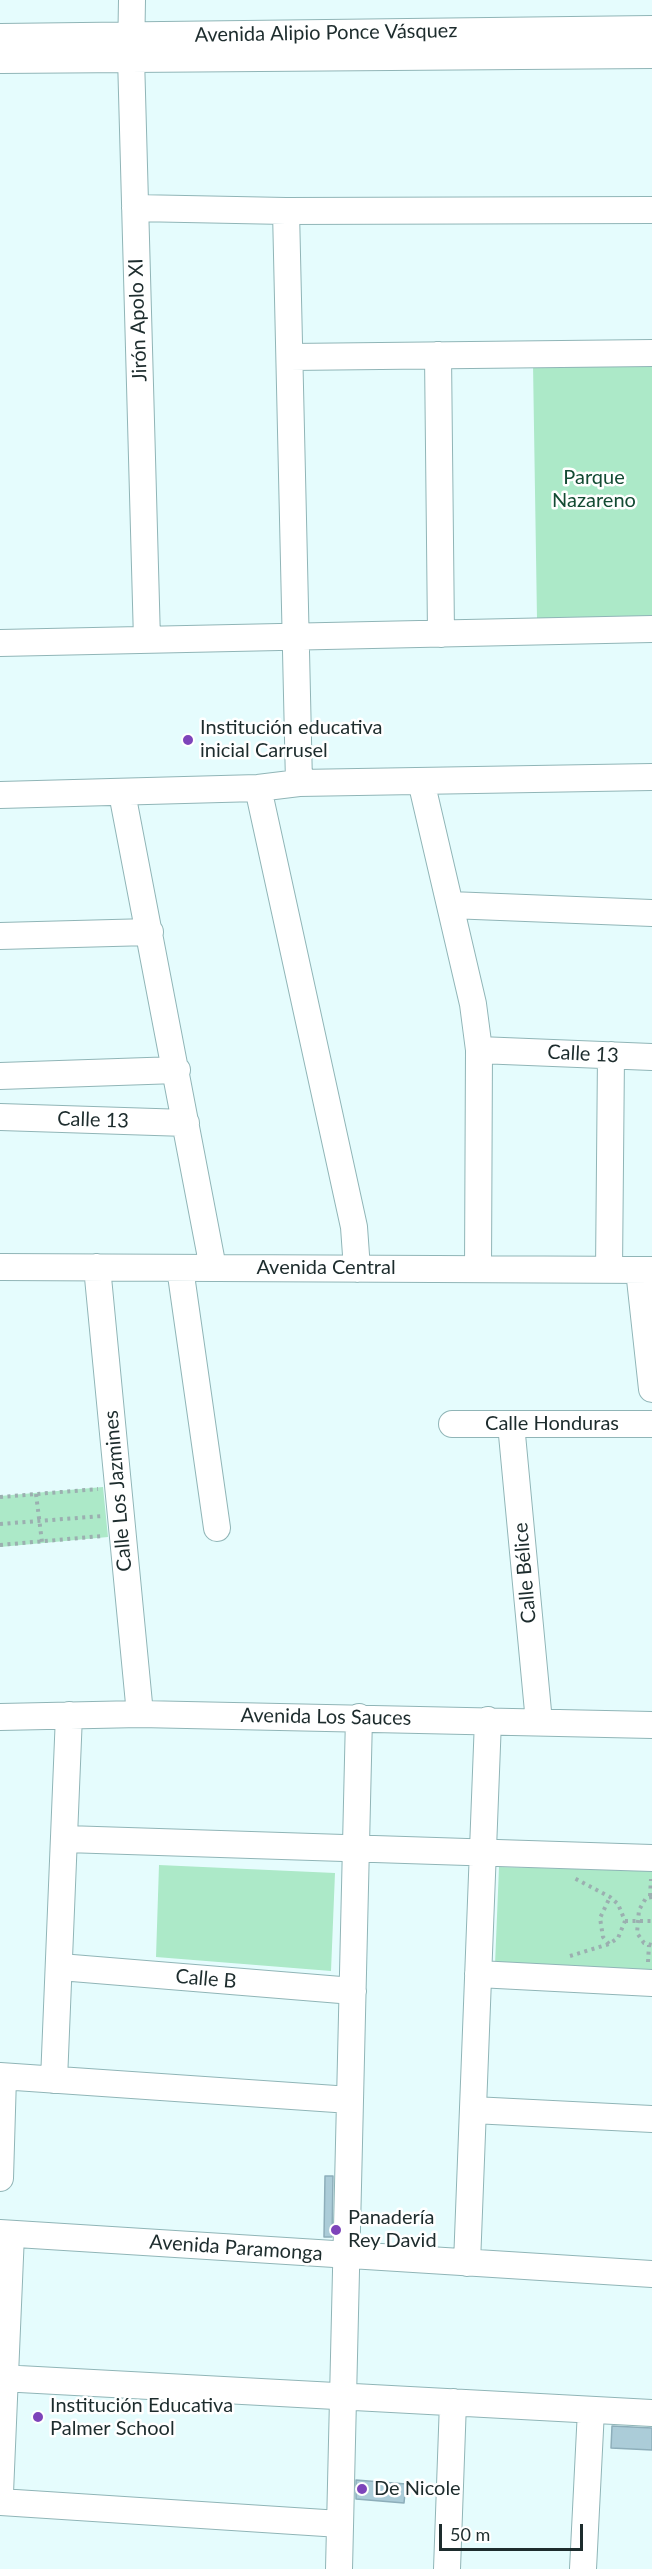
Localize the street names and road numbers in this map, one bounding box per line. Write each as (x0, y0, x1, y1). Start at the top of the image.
street label: Avenida Alipio Ponce Vásquez (194, 19, 458, 47)
street label: Jirón Apolo XI (124, 258, 152, 382)
street label: Calle 13 (547, 1040, 619, 1068)
street label: Calle 13 (57, 1107, 129, 1133)
street label: Avenida Central (256, 1256, 396, 1280)
street label: Calle Los Jazmines (99, 1409, 137, 1573)
street label: Calle Honduras (485, 1412, 619, 1436)
street label: Calle Bélice (509, 1522, 541, 1624)
street label: Avenida Los Sauces (240, 1704, 412, 1730)
street label: Calle B (174, 1964, 238, 1994)
street label: Avenida Paramonga (149, 2230, 323, 2266)

